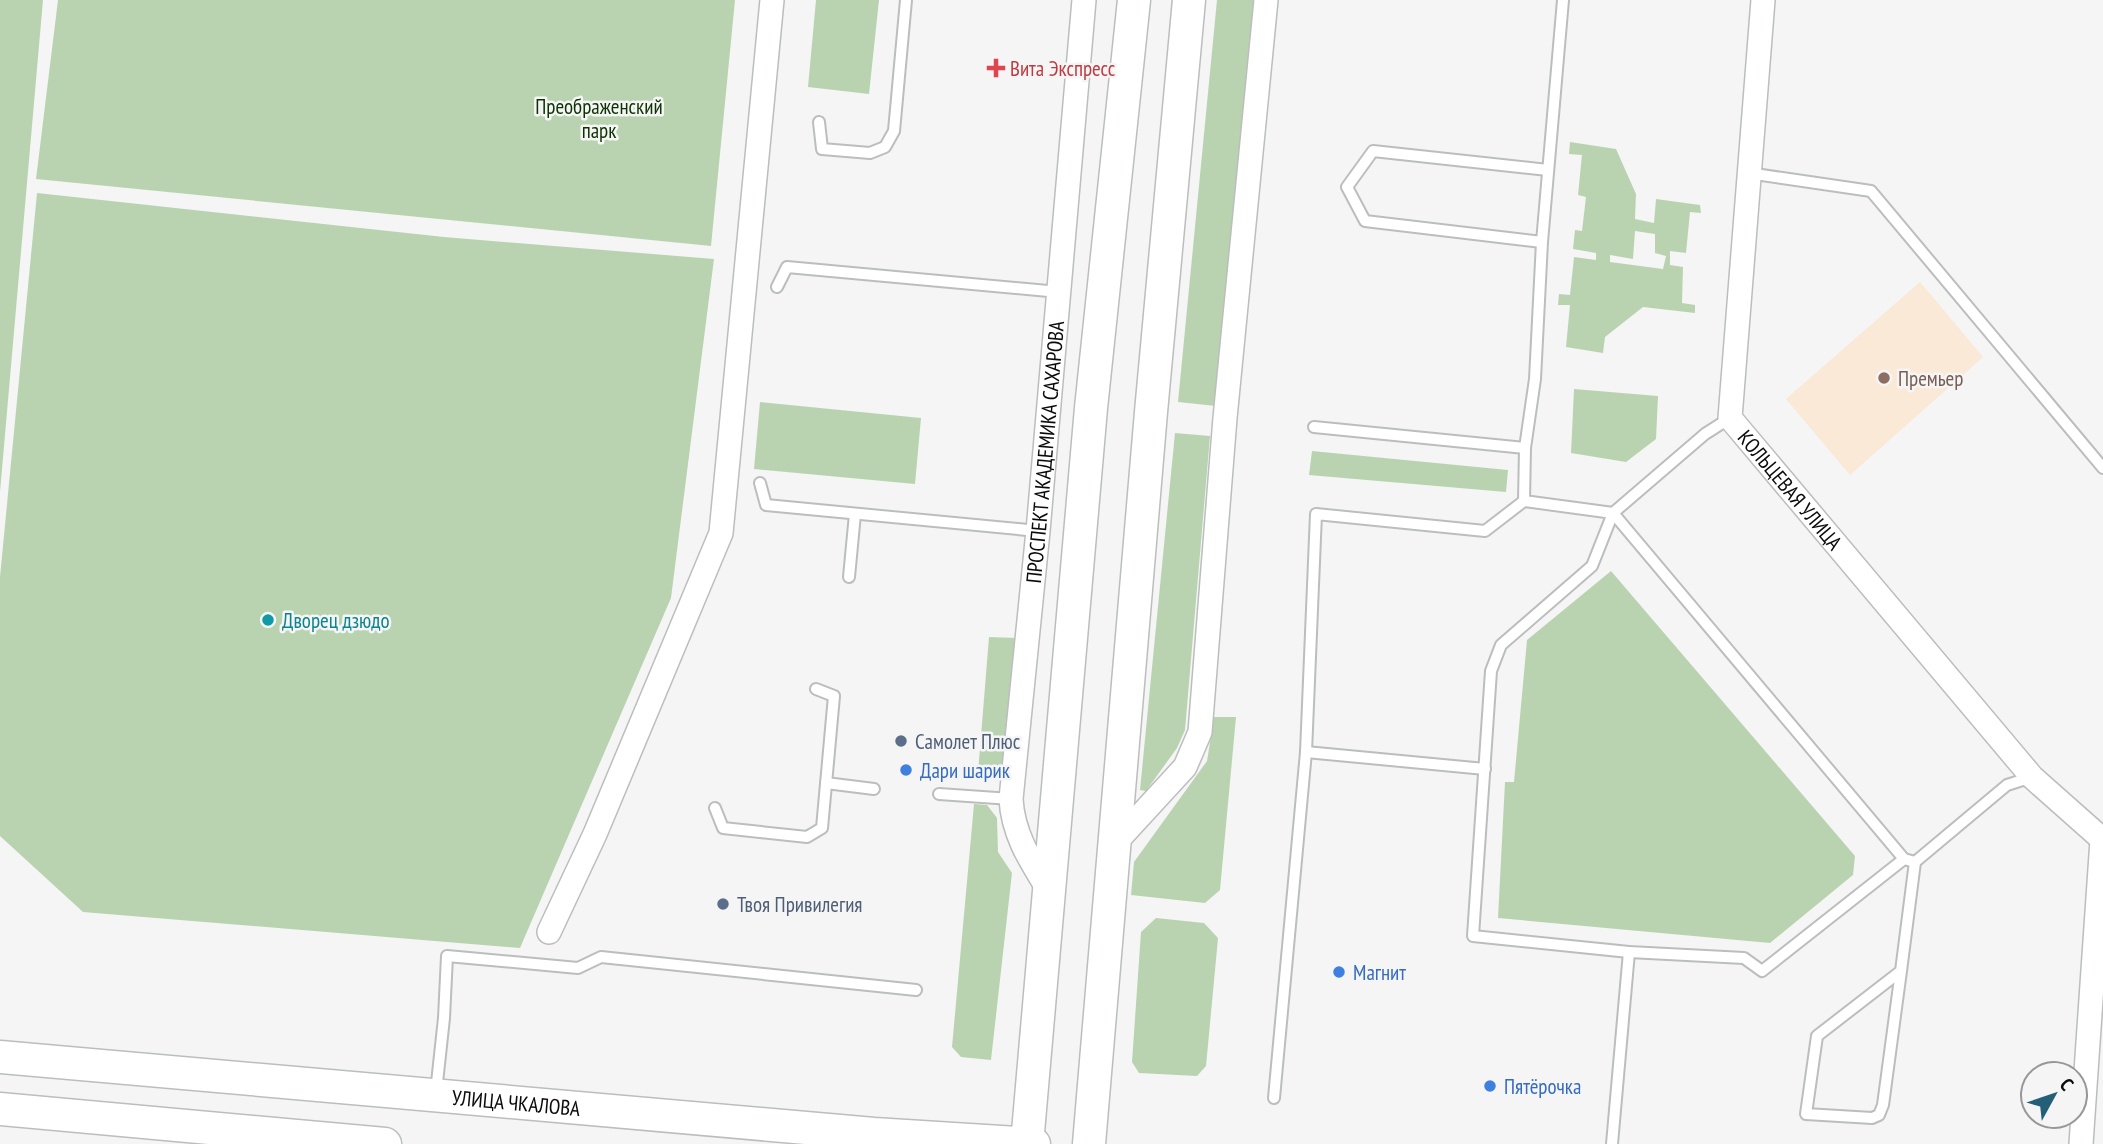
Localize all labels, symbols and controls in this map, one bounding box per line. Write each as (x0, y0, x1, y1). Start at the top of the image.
place label: Вита Экспресс (1010, 55, 1116, 82)
marker: Вита Экспресс (988, 60, 1004, 76)
park label: Преображенский парк (535, 93, 663, 144)
street label: ПРОСПЕКТ АКАДЕМИКА САХАРОВА (1019, 320, 1070, 584)
place label: Премьер (1898, 365, 1963, 392)
marker: Премьер (1876, 370, 1892, 386)
street label: КОЛЬЦЕВАЯ УЛИЦА (1732, 424, 1848, 555)
place label: Дворец дзюдо (282, 607, 390, 634)
marker: Дворец дзюдо (260, 612, 276, 628)
place label: Самолет Плюс (915, 728, 1021, 755)
marker: Самолет Плюс (893, 733, 909, 749)
place label: Дари шарик (920, 757, 1010, 784)
marker: Дари шарик (898, 762, 914, 778)
place label: Твоя Привилегия (737, 891, 862, 918)
marker: Твоя Привилегия (715, 896, 731, 912)
place label: Магнит (1353, 959, 1406, 986)
marker: Магнит (1331, 964, 1347, 980)
north arrow (2019, 1060, 2089, 1130)
place label: Пятёрочка (1504, 1073, 1581, 1100)
text: С (2055, 1073, 2079, 1095)
marker: Пятёрочка (1482, 1078, 1498, 1094)
street label: УЛИЦА ЧКАЛОВА (451, 1083, 581, 1122)

